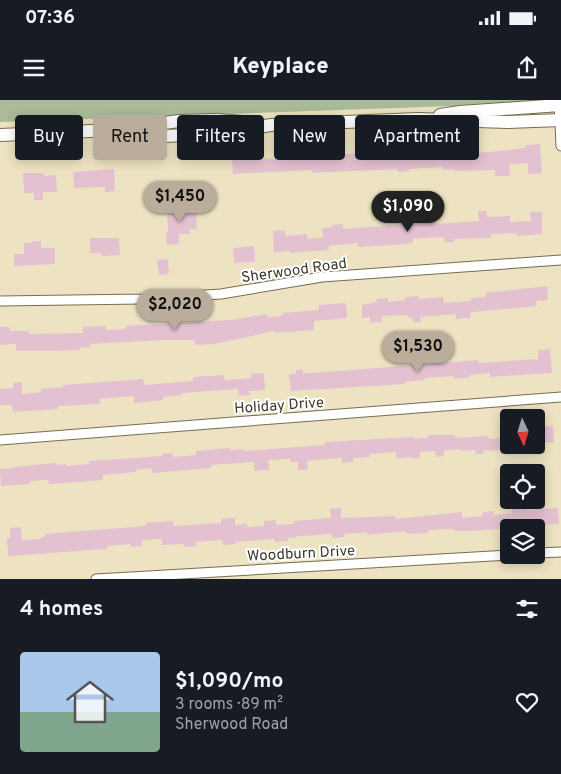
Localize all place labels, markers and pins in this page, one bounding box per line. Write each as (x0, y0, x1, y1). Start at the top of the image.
pin: $1,450 (139, 180, 221, 223)
pin: $1,090 (367, 190, 449, 233)
pin: $2,020 (134, 288, 216, 331)
pin: $1,530 (377, 330, 459, 373)

